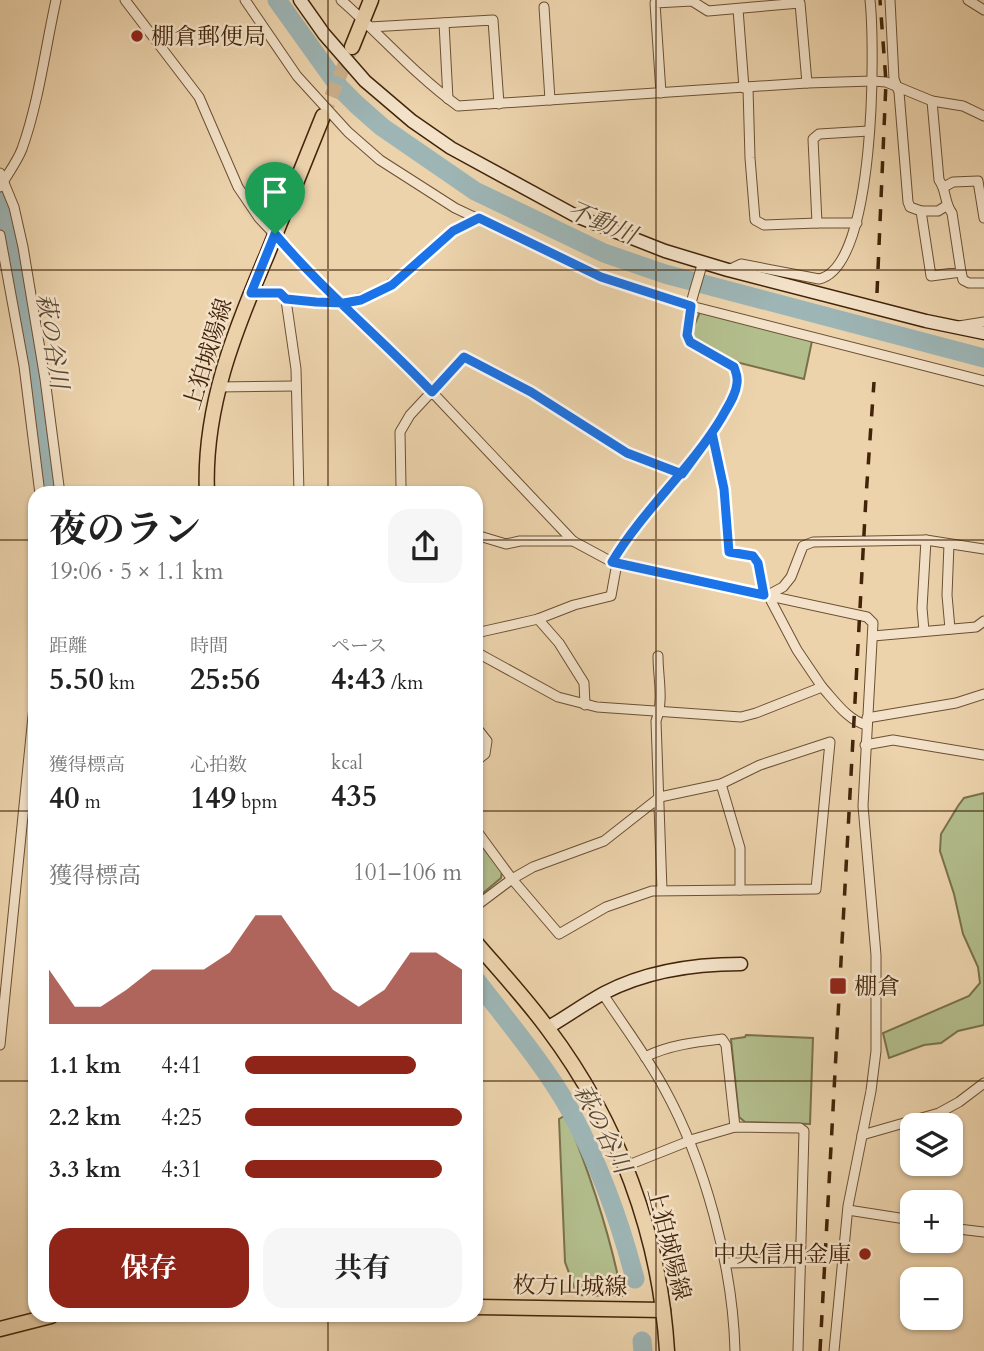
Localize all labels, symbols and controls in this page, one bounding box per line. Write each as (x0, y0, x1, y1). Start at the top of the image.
place label: 棚倉郵便局 (151, 21, 266, 52)
marker: 棚倉郵便局 (129, 28, 145, 44)
pin (245, 162, 305, 234)
icon: arrive (256, 173, 294, 211)
water label: 不動川 (562, 194, 644, 253)
water label: 萩の谷川 (28, 291, 76, 394)
street label: 上狛城陽線 (176, 294, 240, 414)
text: 夜のラン (49, 504, 201, 556)
button: share (388, 509, 462, 583)
text: 19:06 · 5 × 1.1 km (49, 556, 223, 587)
text: 距離 (49, 633, 87, 659)
text: 時間 (190, 633, 228, 659)
text: ペース (331, 633, 387, 659)
text: 5.50 (49, 659, 104, 700)
text: 25:56 (190, 659, 260, 700)
text: 4:43 (331, 659, 386, 700)
text: km (104, 670, 135, 696)
text: /km (386, 670, 423, 696)
text: kcal (331, 750, 363, 776)
text: 獲得標高 (49, 752, 125, 778)
text: 心拍数 (190, 752, 247, 778)
text: 435 (331, 776, 377, 817)
text: 40 (49, 778, 80, 819)
text: 149 (190, 778, 236, 819)
text: m (80, 789, 101, 815)
text: bpm (236, 789, 278, 815)
text: 101–106 m (353, 857, 462, 888)
text: 獲得標高 (49, 860, 141, 891)
place label: 棚倉 (854, 971, 900, 1002)
marker: 棚倉 (828, 976, 848, 996)
text: 1.1 km (49, 1050, 121, 1081)
text: 4:41 (161, 1050, 202, 1081)
water label: 萩の谷川 (566, 1079, 640, 1182)
text: 2.2 km (49, 1102, 121, 1133)
text: 4:25 (161, 1102, 202, 1133)
map controls (900, 1113, 963, 1330)
button: layers (900, 1113, 963, 1176)
text: 3.3 km (49, 1154, 121, 1185)
text: 4:31 (161, 1154, 202, 1185)
street label: 上狛城陽線 (640, 1184, 698, 1304)
button: + (900, 1190, 963, 1253)
button: 保存 (49, 1228, 249, 1308)
button: 共有 (263, 1228, 462, 1308)
place label: 中央信用金庫 (713, 1239, 851, 1270)
marker: 中央信用金庫 (857, 1246, 873, 1262)
button: − (900, 1267, 963, 1330)
street label: 枚方山城線 (512, 1269, 628, 1303)

